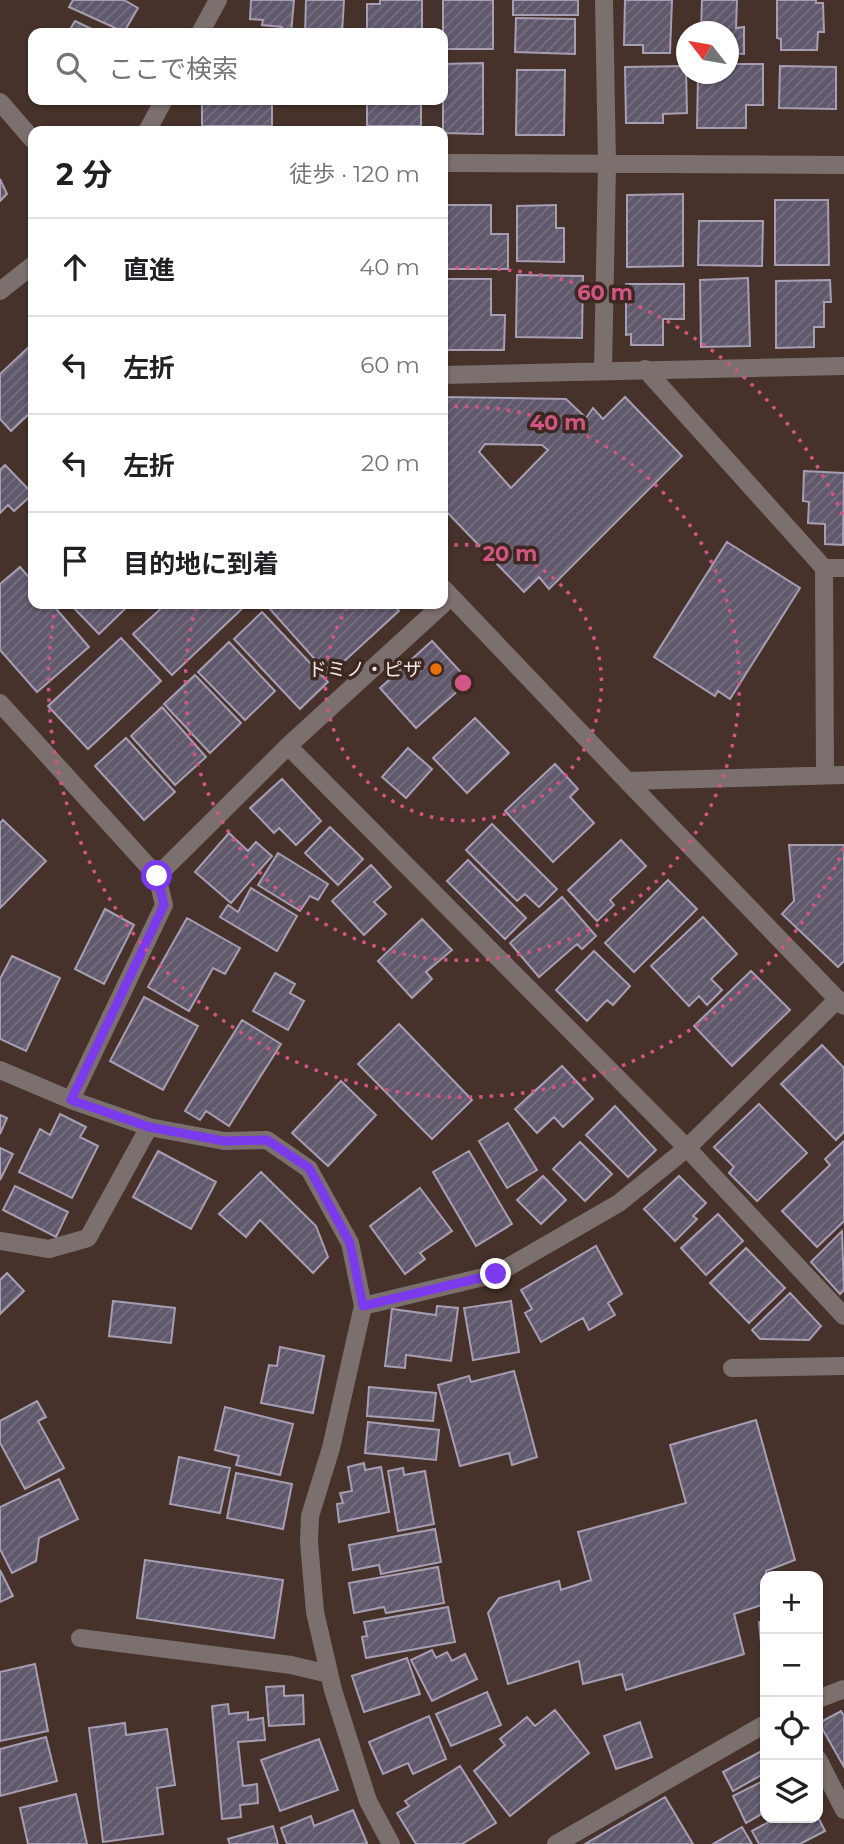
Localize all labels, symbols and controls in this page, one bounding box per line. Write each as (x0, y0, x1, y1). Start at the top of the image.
north arrow (676, 21, 739, 84)
search box (28, 28, 448, 105)
icon: search (52, 48, 90, 86)
text: ここで検索 (108, 53, 238, 85)
text: 2 分 (56, 156, 112, 193)
text: 徒歩 · 120 m (289, 160, 420, 188)
icon: ahead (56, 248, 94, 286)
text: 40 m (359, 253, 420, 281)
text: 直進 (123, 254, 175, 286)
text: 60 m (577, 280, 633, 305)
icon: left (56, 346, 94, 384)
text: 60 m (360, 351, 420, 379)
text: 左折 (123, 352, 175, 384)
text: 40 m (530, 410, 586, 435)
icon: left (56, 444, 94, 482)
text: 20 m (361, 449, 420, 477)
text: 左折 (123, 450, 175, 482)
text: 20 m (483, 541, 537, 566)
icon: arrive (56, 542, 94, 580)
text: 目的地に到着 (123, 548, 279, 580)
place label: ドミノ・ピザ (308, 658, 422, 681)
marker: ドミノ・ピザ (428, 661, 444, 677)
centre of rings (451, 671, 475, 695)
route start (141, 860, 172, 891)
route end (480, 1258, 511, 1289)
map controls (760, 1571, 823, 1823)
button: + (760, 1571, 823, 1634)
button: − (760, 1634, 823, 1697)
button: locate (760, 1697, 823, 1760)
button: layers (760, 1760, 823, 1823)

